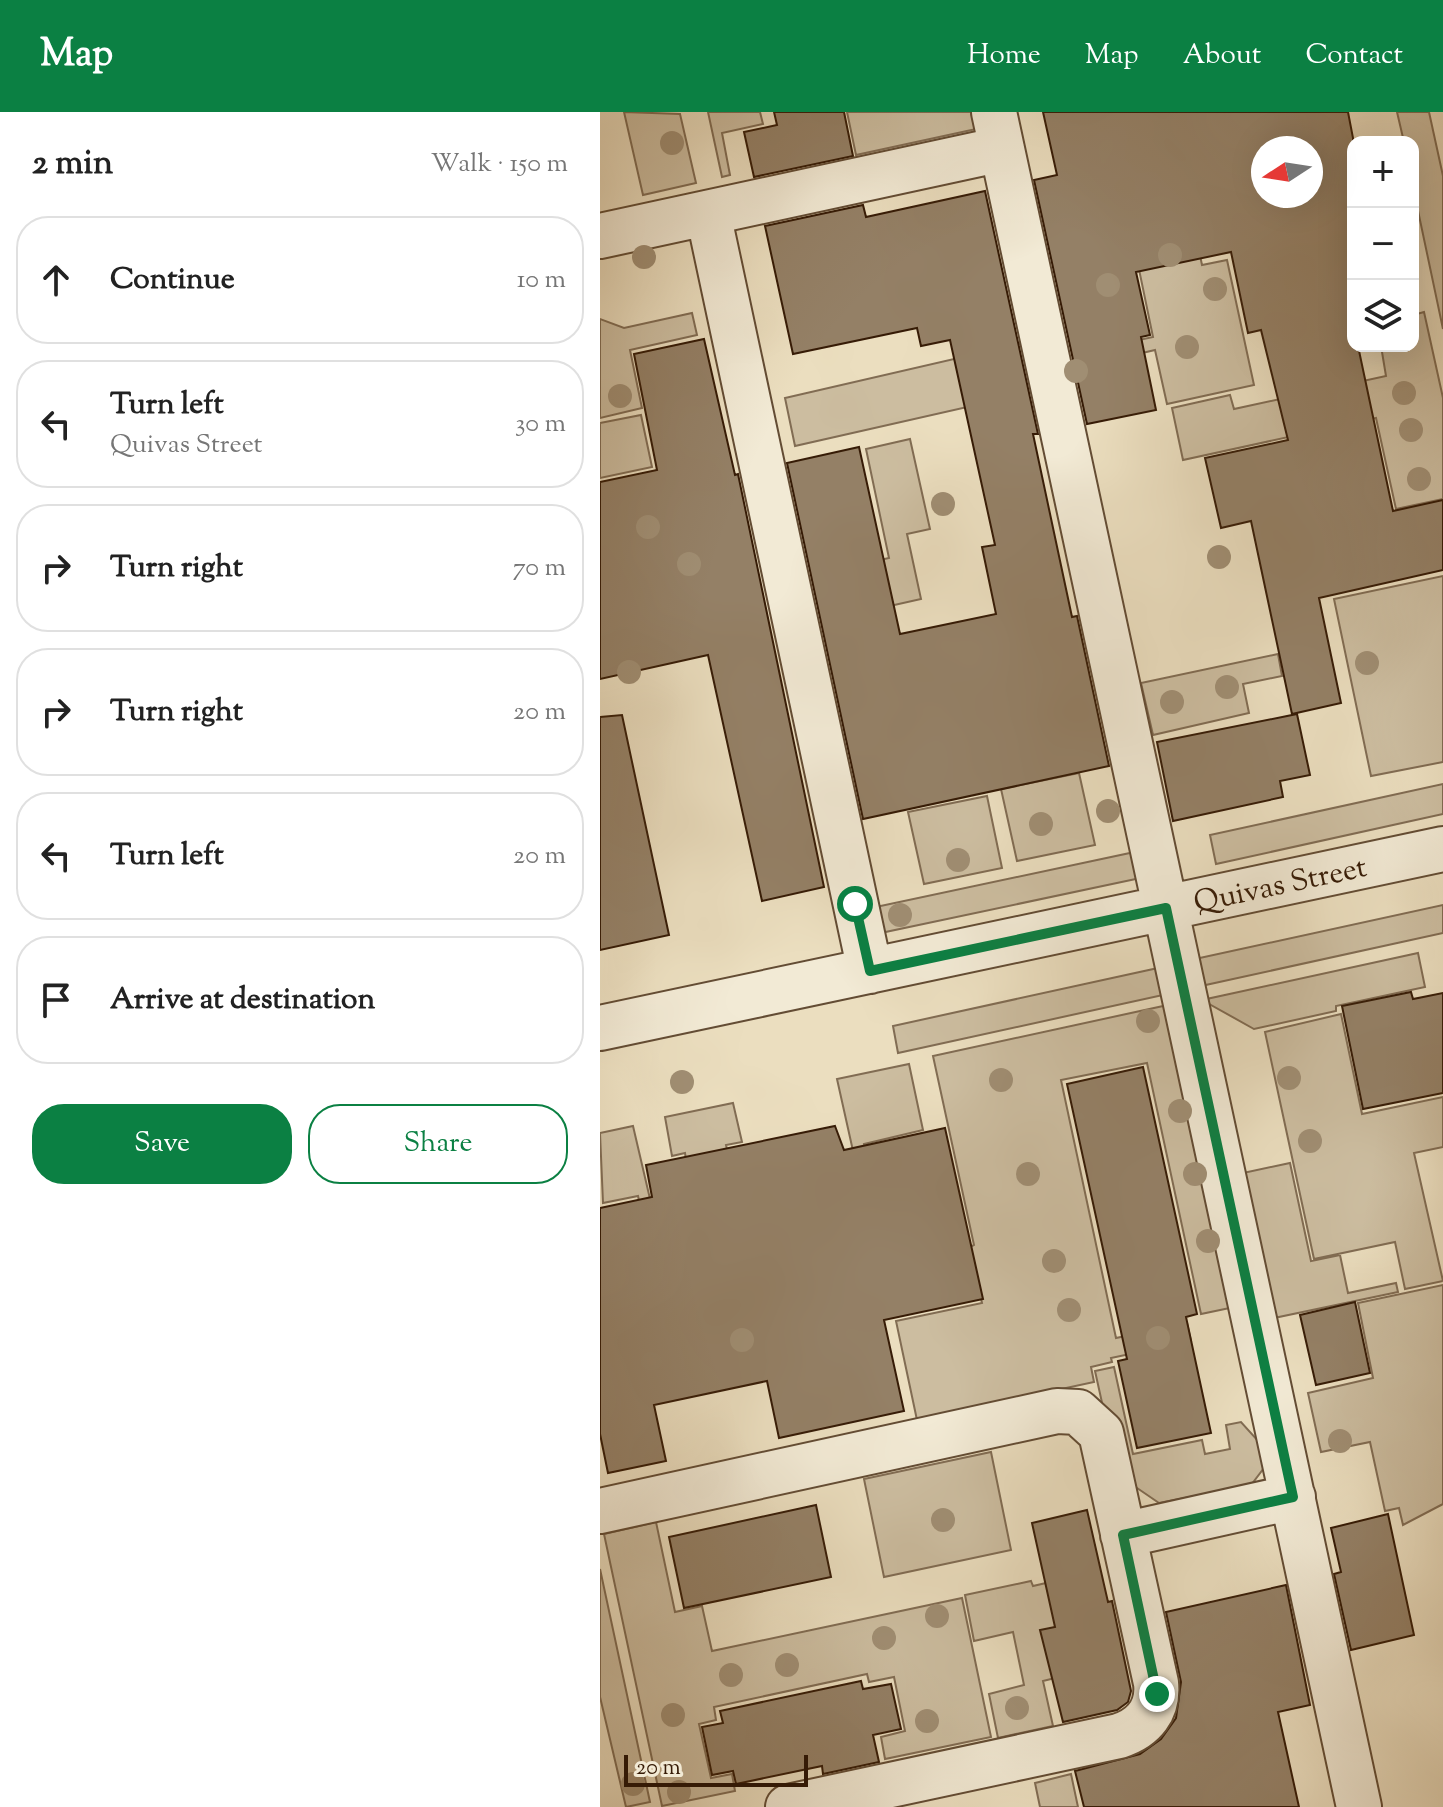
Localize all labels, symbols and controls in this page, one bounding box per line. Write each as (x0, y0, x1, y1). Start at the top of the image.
text: Map (40, 29, 113, 83)
text: Home (967, 36, 1041, 76)
text: Map (1085, 36, 1139, 76)
text: About (1183, 36, 1261, 76)
text: Contact (1305, 36, 1403, 76)
north arrow (1251, 136, 1323, 208)
map controls (1347, 136, 1419, 352)
button: + (1347, 136, 1419, 208)
text: 2 min (32, 140, 113, 189)
text: Walk · 150 m (431, 146, 568, 183)
button: − (1347, 208, 1419, 280)
icon: ahead (34, 258, 78, 302)
text: Continue (110, 259, 235, 302)
text: 10 m (517, 262, 566, 299)
button: layers (1347, 280, 1419, 352)
text: Turn left (110, 384, 224, 427)
icon: left (34, 402, 78, 446)
text: 30 m (515, 406, 566, 443)
text: Quivas Street (110, 427, 263, 464)
icon: right (34, 546, 78, 590)
text: Turn right (110, 547, 243, 590)
text: 70 m (513, 550, 566, 587)
icon: right (34, 690, 78, 734)
text: Turn right (110, 691, 243, 734)
text: 20 m (513, 694, 566, 731)
icon: left (34, 834, 78, 878)
text: Turn left (110, 835, 224, 878)
text: 20 m (513, 838, 566, 875)
street label: Quivas Street (1190, 847, 1371, 926)
route start (837, 886, 873, 922)
icon: arrive (34, 978, 78, 1022)
text: Arrive at destination (110, 979, 375, 1022)
button: Save (32, 1104, 292, 1184)
button: Share (308, 1104, 568, 1184)
route end (1139, 1676, 1175, 1712)
scale bar (624, 1751, 808, 1787)
text: 20 m (636, 1753, 681, 1785)

